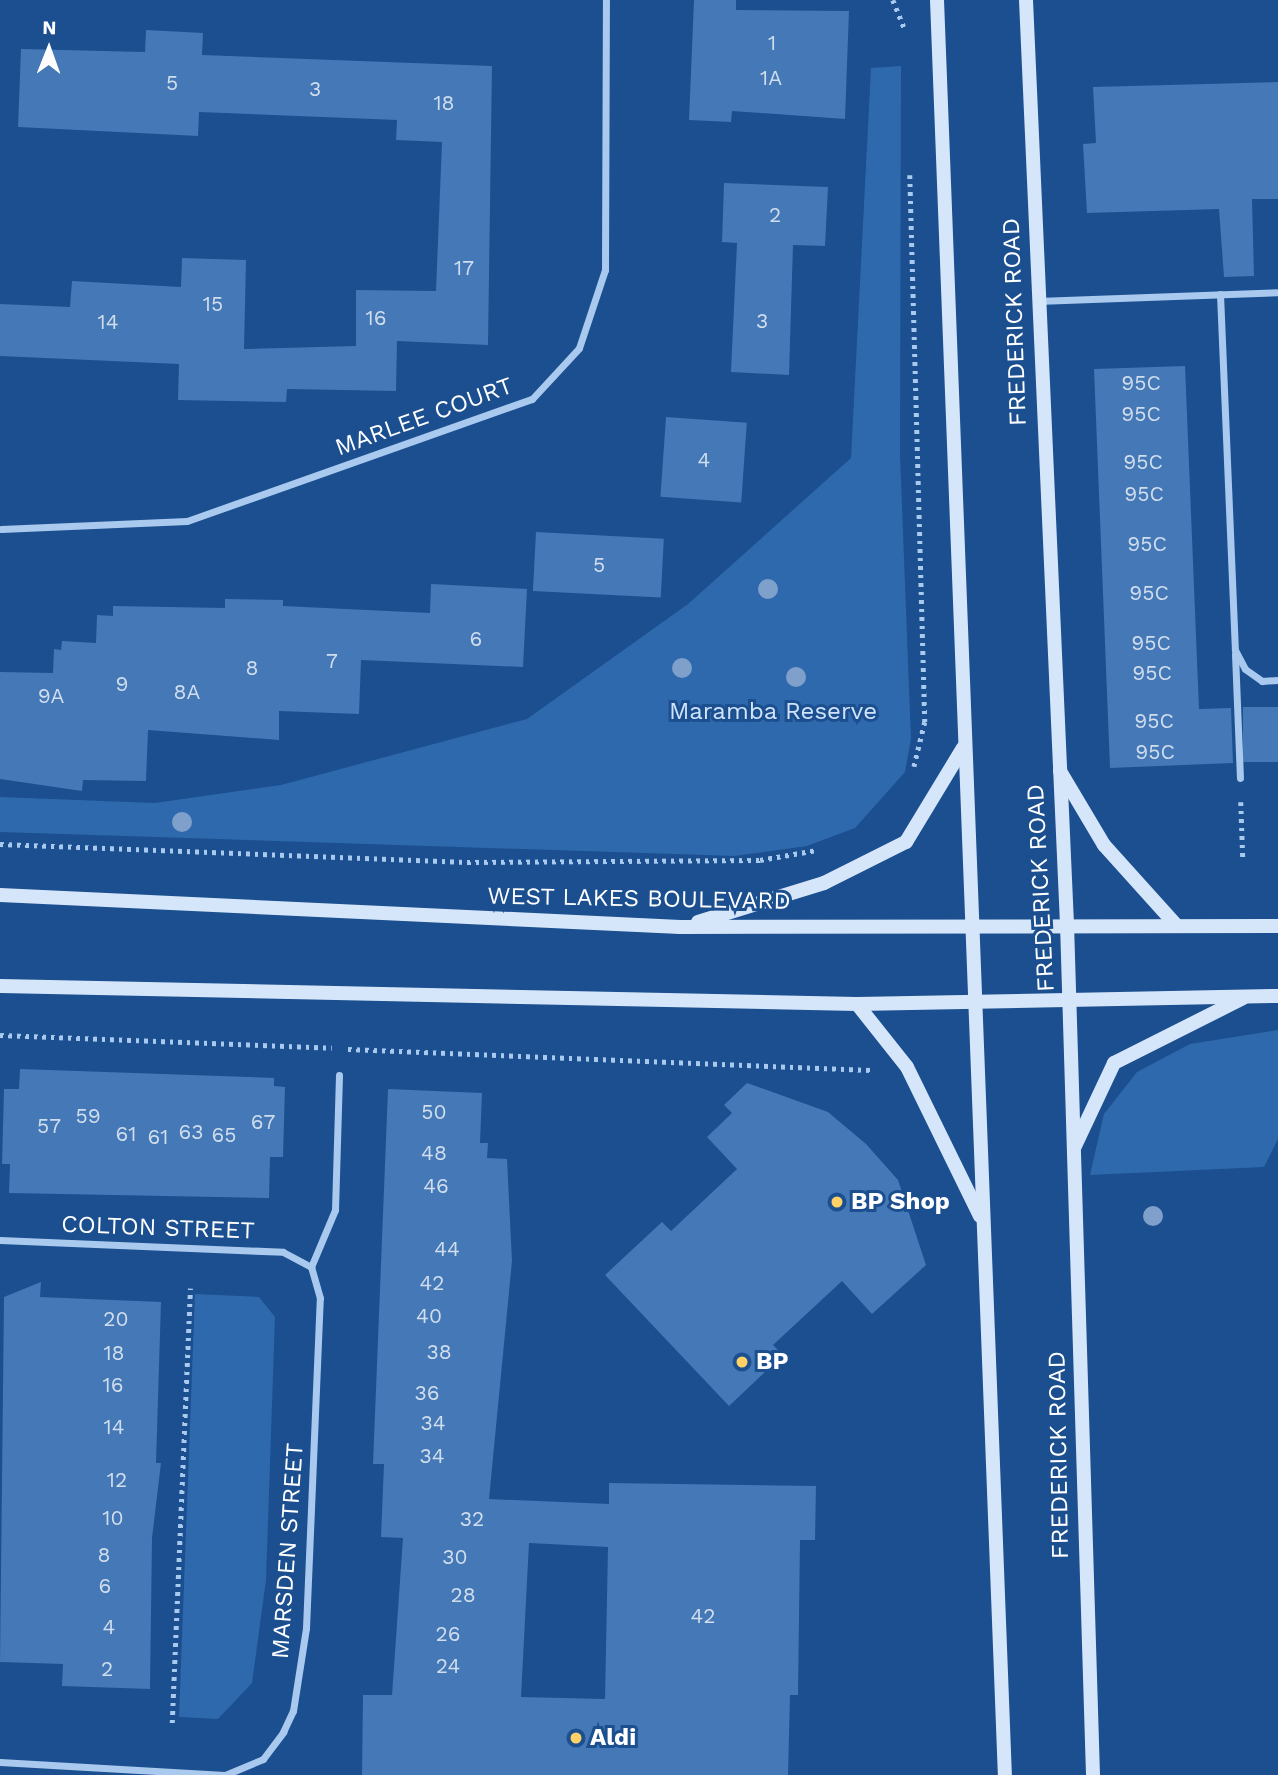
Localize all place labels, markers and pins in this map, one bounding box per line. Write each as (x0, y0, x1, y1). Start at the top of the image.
place label: BP Shop (851, 1188, 950, 1216)
marker: BP Shop (829, 1194, 845, 1210)
place label: BP (756, 1348, 788, 1376)
marker: BP (734, 1354, 750, 1370)
place label: Aldi (590, 1724, 636, 1752)
marker: Aldi (568, 1730, 584, 1746)

